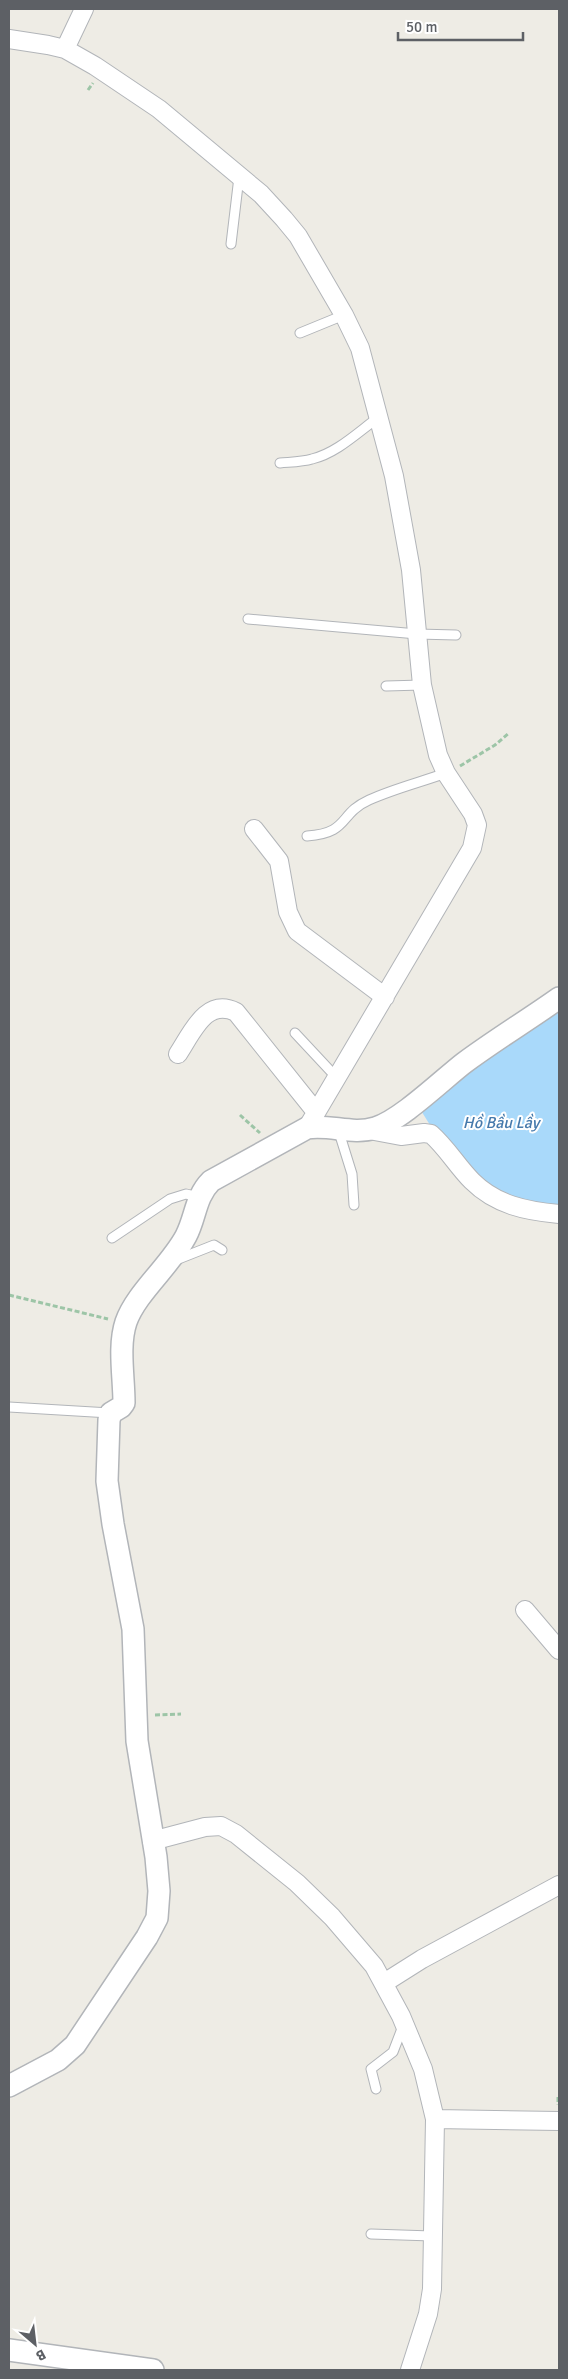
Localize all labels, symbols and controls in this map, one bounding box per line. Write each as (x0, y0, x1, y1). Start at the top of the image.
scale bar (398, 10, 523, 42)
text: 50 m (406, 18, 437, 36)
water label: Hồ Bầu Lầy (463, 1113, 542, 1133)
north arrow (10, 2319, 60, 2369)
text: B (33, 2346, 49, 2365)

